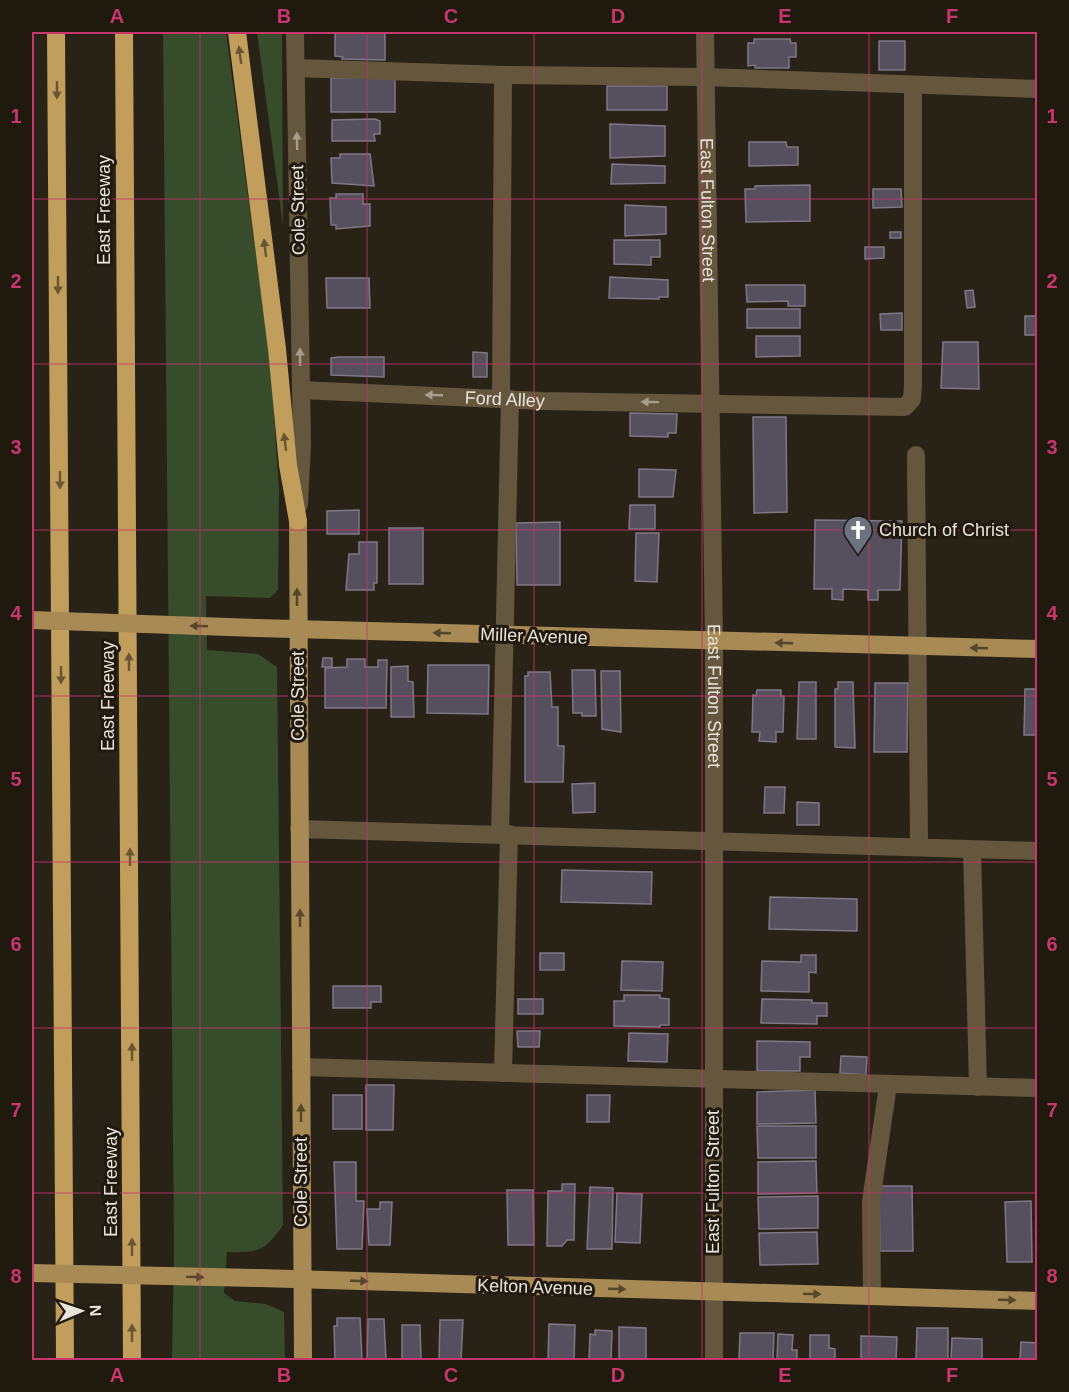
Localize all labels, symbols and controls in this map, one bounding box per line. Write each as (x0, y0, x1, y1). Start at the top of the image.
text: A (110, 5, 124, 27)
text: B (277, 5, 291, 27)
text: C (444, 5, 458, 27)
text: D (611, 5, 625, 27)
text: E (778, 5, 792, 27)
text: F (946, 5, 958, 27)
one-way arrow (235, 45, 244, 64)
one-way arrow (52, 80, 62, 99)
text: 1 (10, 105, 22, 127)
text: 1 (1046, 105, 1058, 127)
one-way arrow (292, 132, 302, 151)
street label: East Fulton Street (697, 138, 719, 282)
street label: East Freeway (94, 155, 114, 265)
street label: Cole Street (287, 165, 309, 255)
one-way arrow (260, 239, 270, 258)
text: 2 (10, 270, 22, 292)
text: 2 (1046, 270, 1058, 292)
one-way arrow (53, 275, 63, 294)
one-way arrow (296, 348, 305, 367)
street label: Ford Alley (464, 387, 545, 411)
one-way arrow (425, 391, 444, 400)
one-way arrow (641, 397, 660, 407)
one-way arrow (280, 433, 289, 452)
text: 3 (10, 436, 22, 458)
text: 3 (1046, 436, 1058, 458)
one-way arrow (55, 470, 64, 489)
church icon: Church of Christ (842, 514, 874, 556)
place label: Church of Christ (879, 520, 1009, 540)
one-way arrow (292, 588, 302, 607)
text: 4 (10, 602, 22, 624)
text: 4 (1046, 602, 1058, 624)
one-way arrow (189, 621, 208, 630)
street label: Miller Avenue (480, 624, 588, 648)
street label: East Fulton Street (704, 624, 724, 768)
one-way arrow (433, 628, 452, 638)
one-way arrow (775, 638, 794, 647)
street label: East Freeway (98, 641, 118, 751)
one-way arrow (970, 643, 989, 653)
street label: Cole Street (288, 651, 308, 741)
one-way arrow (124, 653, 133, 672)
one-way arrow (56, 665, 66, 684)
text: 5 (10, 768, 22, 790)
text: 5 (1046, 768, 1058, 790)
one-way arrow (125, 848, 135, 867)
one-way arrow (295, 909, 305, 928)
text: 6 (10, 933, 22, 955)
text: 6 (1046, 933, 1058, 955)
one-way arrow (127, 1043, 136, 1062)
text: 7 (10, 1099, 22, 1121)
text: 7 (1046, 1099, 1058, 1121)
one-way arrow (296, 1104, 306, 1123)
street label: East Fulton Street (703, 1110, 723, 1254)
street label: East Freeway (101, 1127, 121, 1237)
street label: Cole Street (291, 1137, 311, 1227)
one-way arrow (127, 1238, 137, 1257)
text: 8 (10, 1265, 22, 1287)
text: 8 (1046, 1265, 1058, 1287)
one-way arrow (185, 1272, 204, 1281)
street label: Kelton Avenue (477, 1275, 593, 1299)
one-way arrow (349, 1276, 368, 1286)
north arrow (51, 1281, 111, 1341)
one-way arrow (607, 1285, 626, 1294)
one-way arrow (802, 1289, 821, 1299)
one-way arrow (997, 1295, 1016, 1305)
text: N (87, 1304, 104, 1317)
one-way arrow (127, 1324, 137, 1343)
text: A (110, 1364, 124, 1386)
text: B (277, 1364, 291, 1386)
text: C (444, 1364, 458, 1386)
text: D (611, 1364, 625, 1386)
text: E (778, 1364, 792, 1386)
text: F (946, 1364, 958, 1386)

